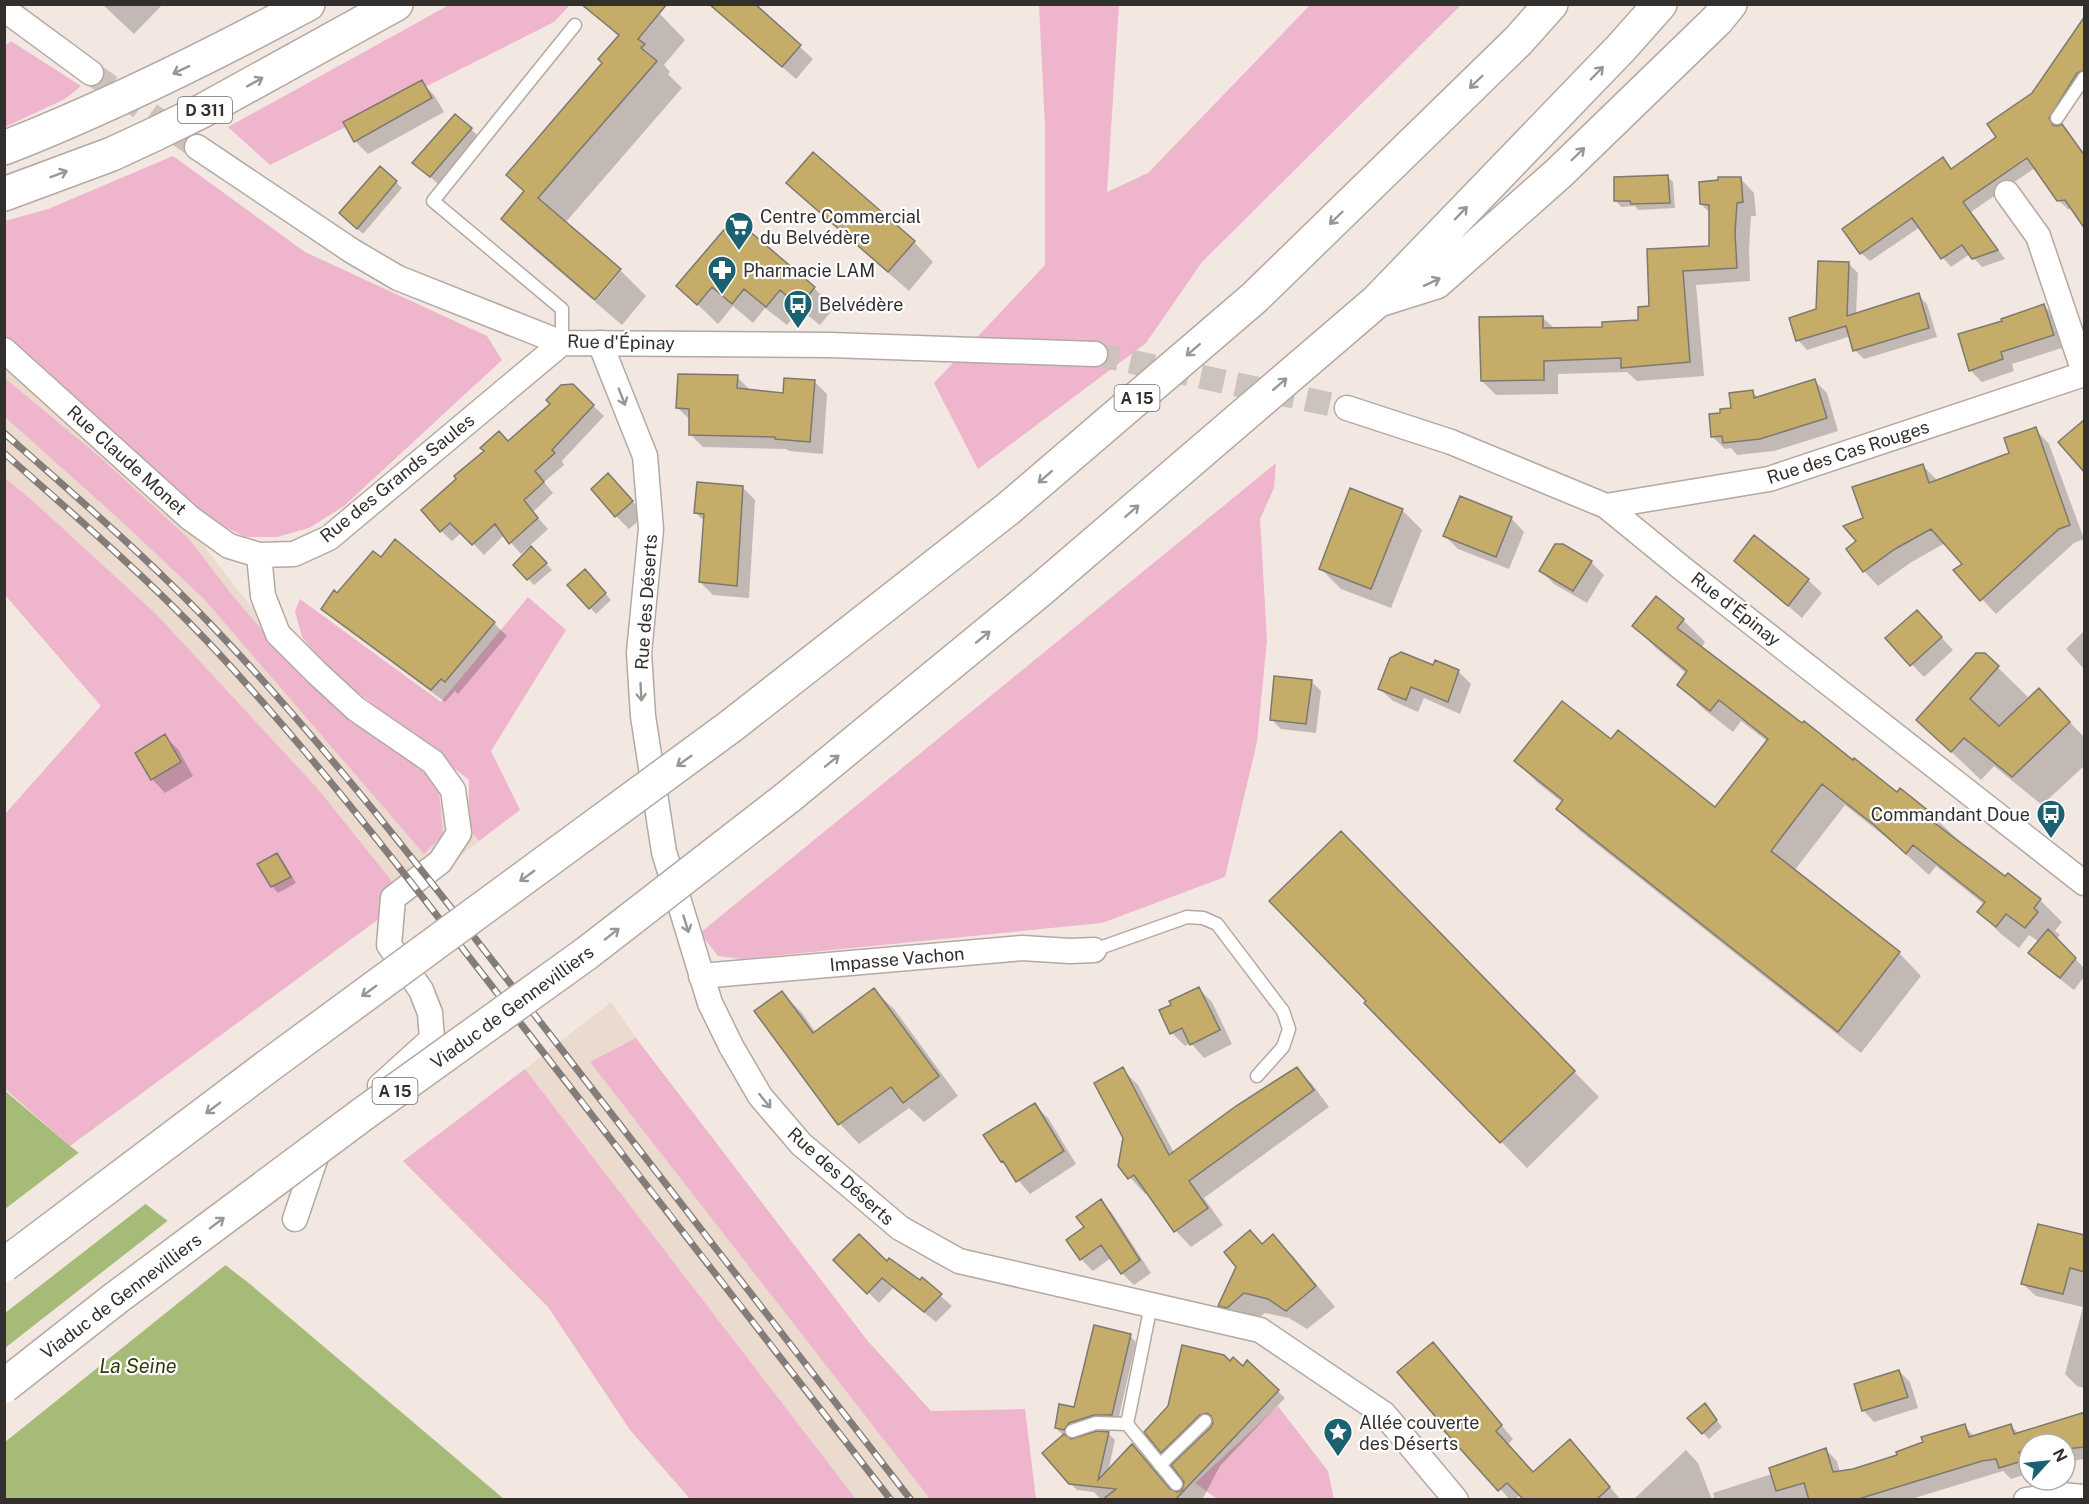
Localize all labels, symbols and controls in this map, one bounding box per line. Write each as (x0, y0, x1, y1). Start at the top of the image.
one-way arrow (173, 65, 191, 77)
one-way arrow (1590, 66, 1604, 81)
one-way arrow (1468, 74, 1483, 89)
one-way arrow (245, 76, 263, 87)
road number: D 311 (178, 97, 232, 123)
one-way arrow (1571, 146, 1586, 161)
one-way arrow (50, 168, 68, 179)
place label: Centre Commercial du Belvédère (760, 206, 921, 248)
one-way arrow (1454, 206, 1469, 221)
supermarket icon: Centre Commercial du Belvédère (723, 210, 755, 252)
one-way arrow (1328, 211, 1343, 225)
pharmacy icon: Pharmacie LAM (706, 254, 738, 296)
place label: Pharmacie LAM (743, 260, 875, 281)
one-way arrow (1423, 275, 1441, 287)
bus stop icon: Belvédère (782, 288, 814, 330)
place label: Belvédère (819, 294, 904, 315)
street label: Rue d'Épinay (567, 330, 675, 353)
one-way arrow (1186, 343, 1201, 357)
one-way arrow (1272, 377, 1287, 391)
road number: A 15 (1114, 385, 1160, 411)
one-way arrow (617, 388, 628, 406)
street label: Rue Claude Monet (63, 401, 191, 519)
street label: Rue des Grands Saules (316, 409, 478, 547)
street label: Rue des Cas Rouges (1764, 416, 1932, 488)
one-way arrow (1038, 470, 1053, 484)
one-way arrow (1124, 505, 1140, 518)
street label: Rue des Déserts (631, 534, 661, 670)
street label: Rue d'Épinay (1687, 567, 1786, 651)
one-way arrow (975, 631, 991, 644)
one-way arrow (636, 682, 647, 702)
one-way arrow (676, 754, 692, 767)
one-way arrow (824, 754, 840, 767)
bus stop icon: Commandant Doue (2035, 798, 2067, 840)
place label: Commandant Doue (1871, 804, 2030, 825)
one-way arrow (519, 870, 535, 883)
one-way arrow (681, 915, 692, 934)
one-way arrow (603, 927, 619, 940)
street label: Viaduc de Gennevilliers (427, 941, 597, 1073)
street label: Impasse Vachon (829, 943, 965, 975)
one-way arrow (362, 985, 378, 998)
road number: A 15 (372, 1078, 418, 1104)
one-way arrow (758, 1093, 771, 1109)
one-way arrow (205, 1101, 221, 1114)
street label: Rue des Déserts (784, 1123, 898, 1229)
one-way arrow (209, 1216, 225, 1229)
street label: Viaduc de Gennevilliers (36, 1229, 206, 1363)
water label: La Seine (99, 1354, 177, 1378)
place label: Allée couverte des Déserts (1359, 1412, 1480, 1454)
place icon: Allée couverte des Déserts (1322, 1416, 1354, 1458)
north arrow (2017, 1432, 2077, 1492)
text: N (2049, 1446, 2071, 1465)

